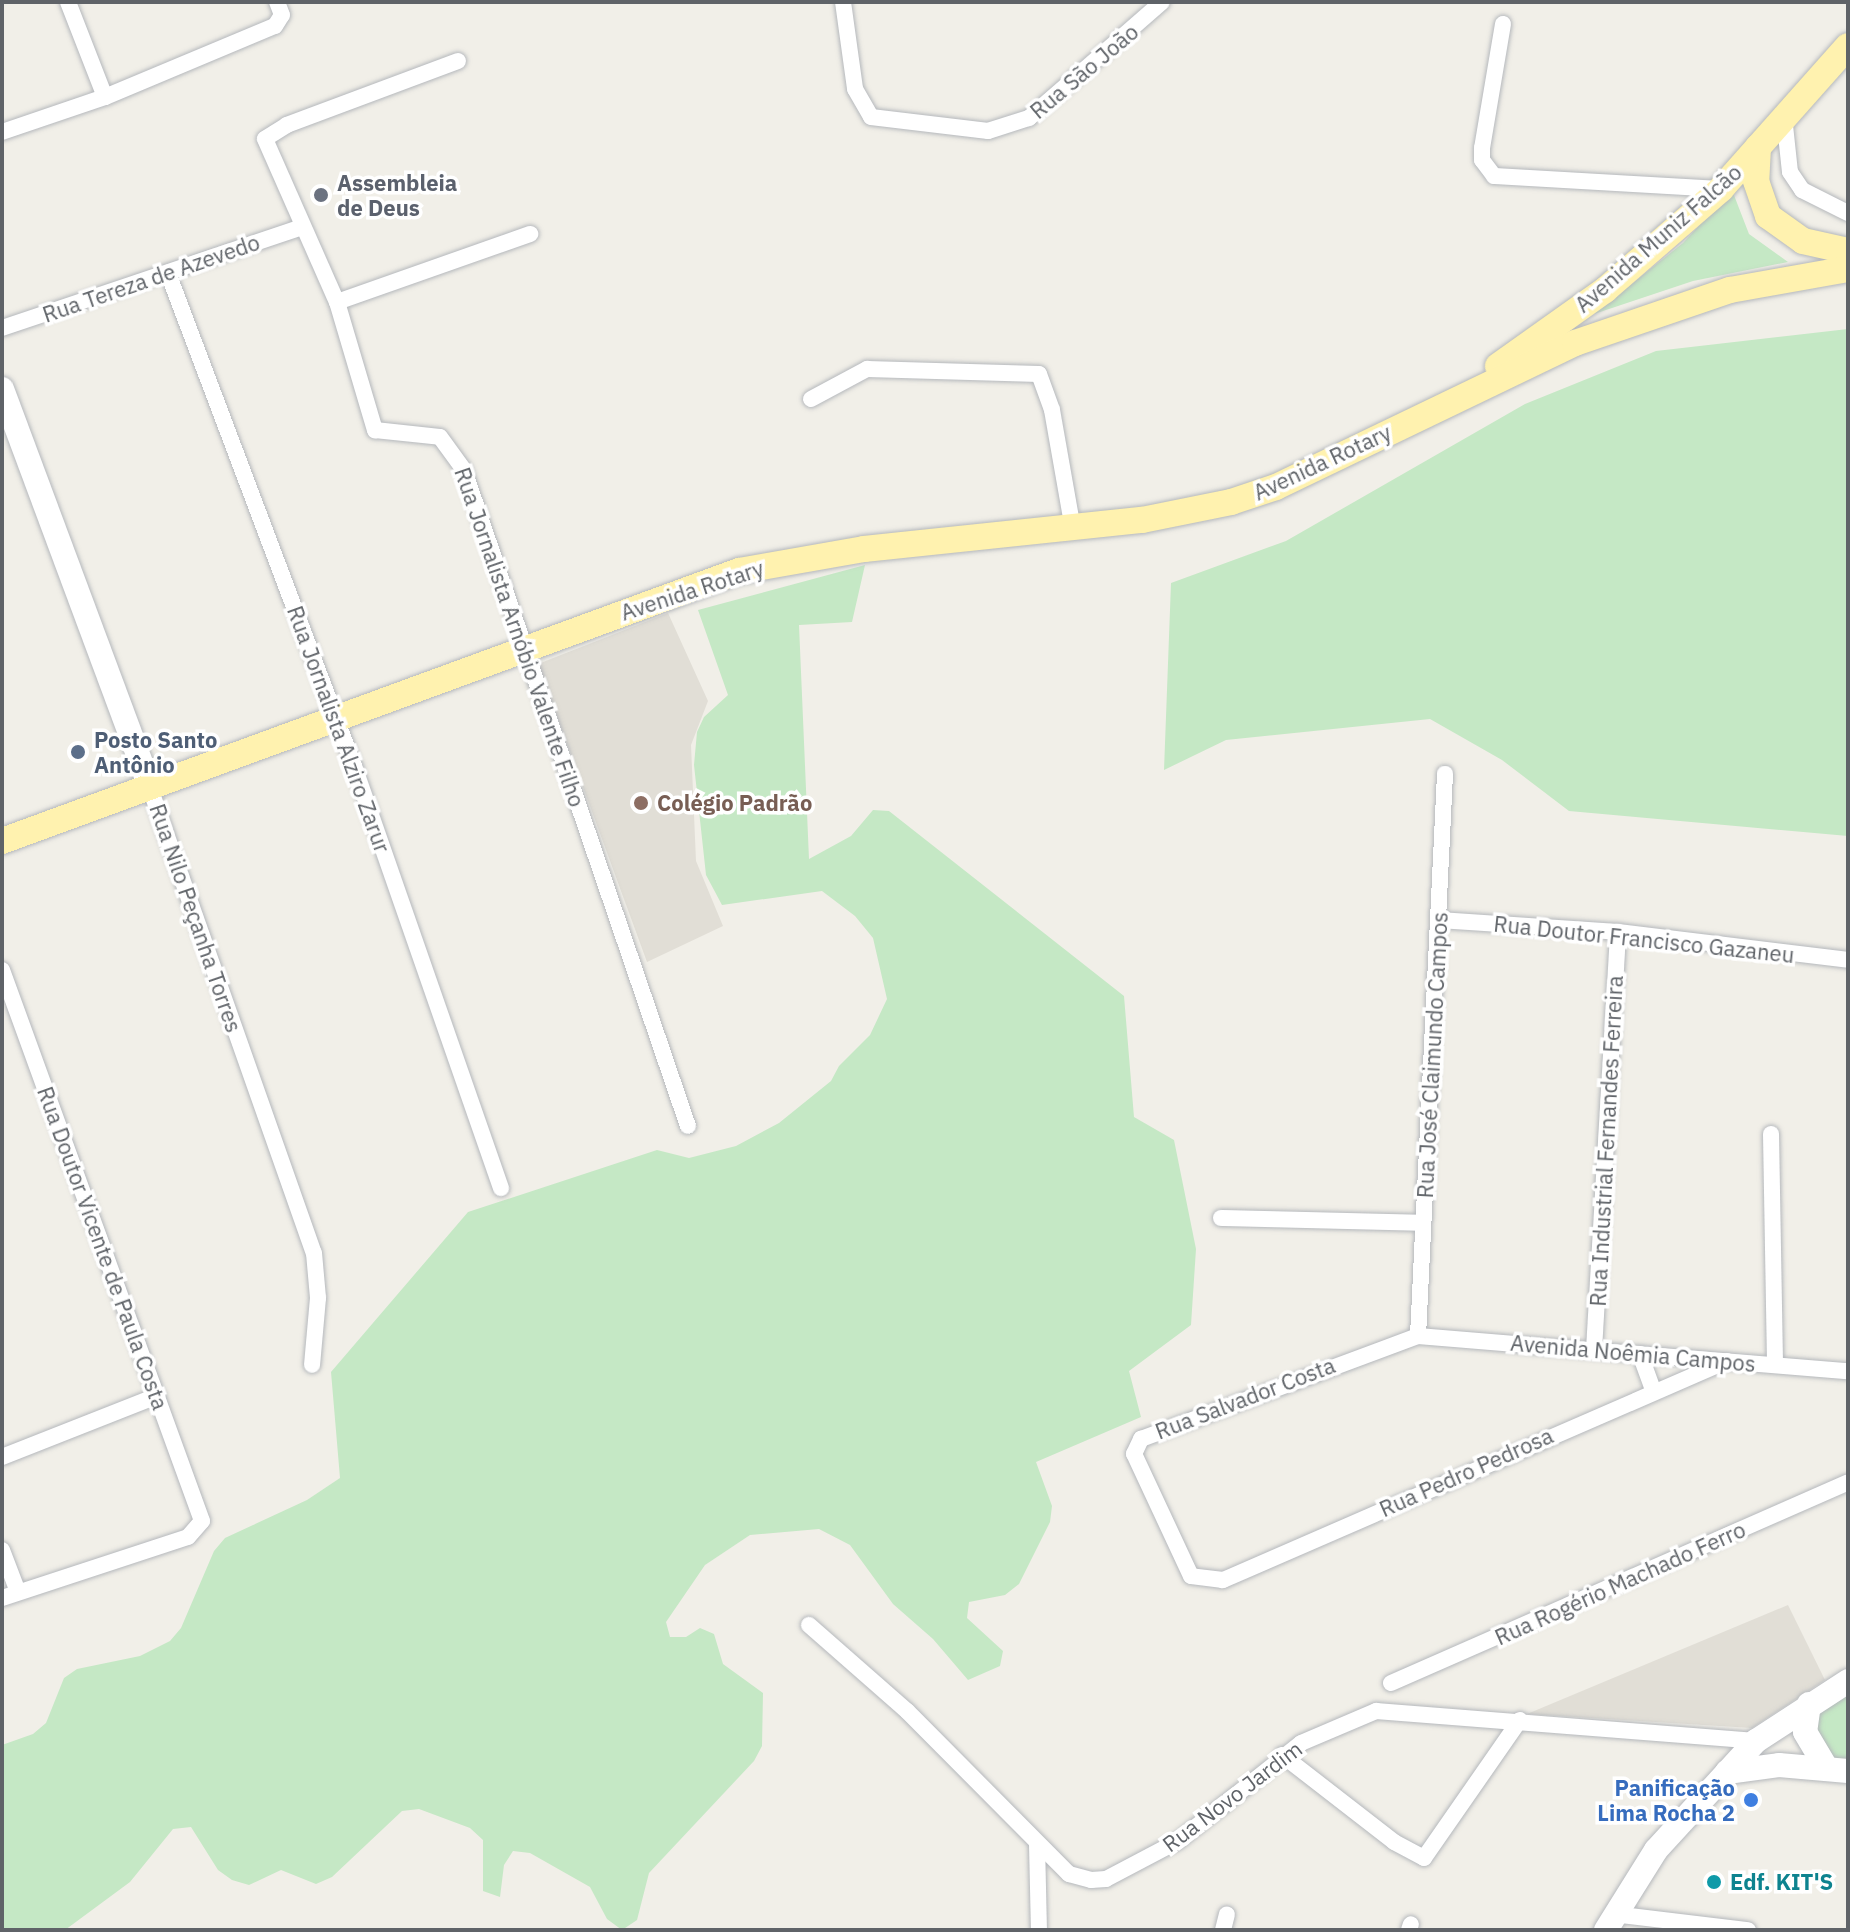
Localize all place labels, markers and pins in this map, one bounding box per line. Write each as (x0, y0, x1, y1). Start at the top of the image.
place label: Assembleia de Deus (337, 169, 457, 220)
marker: Assembleia de Deus (312, 186, 330, 204)
place label: Posto Santo Antônio (94, 726, 217, 778)
marker: Posto Santo Antônio (69, 743, 87, 761)
place label: Colégio Padrão (657, 790, 812, 816)
marker: Colégio Padrão (632, 794, 650, 812)
place label: Panificação Lima Rocha 2 (1597, 1774, 1735, 1826)
marker: Panificação Lima Rocha 2 (1742, 1791, 1760, 1809)
place label: Edf. KIT'S (1730, 1869, 1833, 1895)
marker: Edf. KIT'S (1705, 1873, 1723, 1891)

